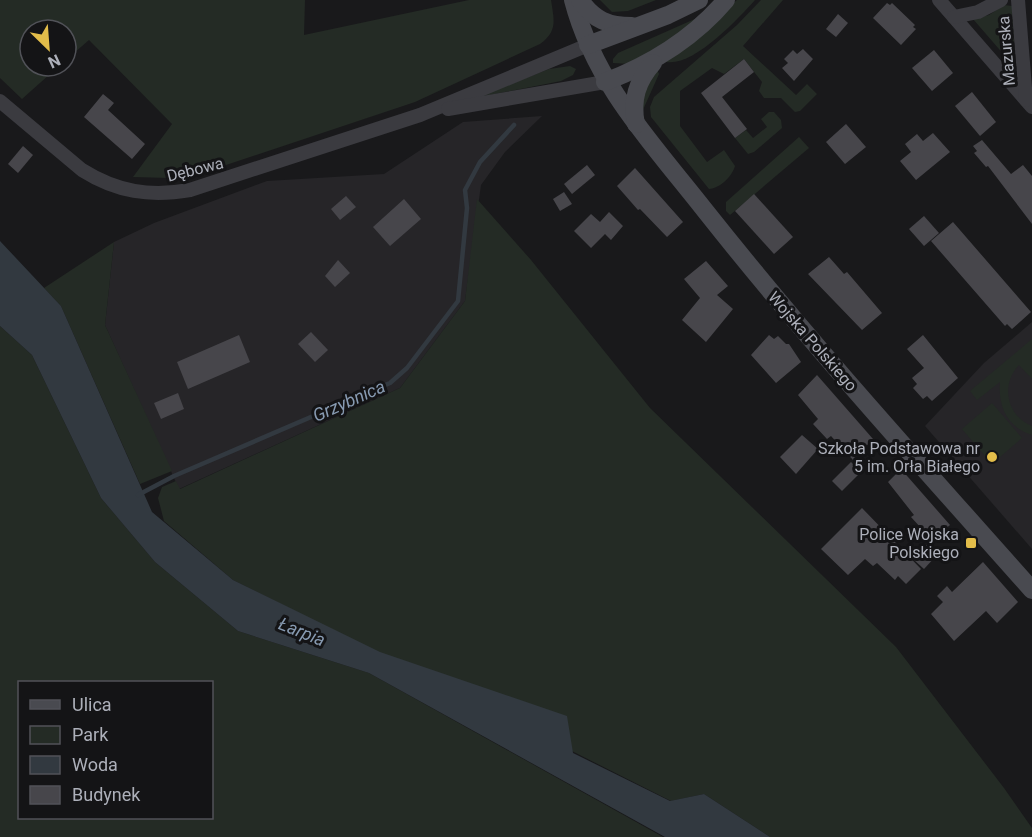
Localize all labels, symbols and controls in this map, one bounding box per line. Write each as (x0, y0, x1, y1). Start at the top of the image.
street label: Mazurska (994, 15, 1019, 87)
north arrow (18, 18, 78, 78)
text: N (45, 50, 63, 72)
street label: Dębowa (165, 153, 225, 186)
street label: Wojska Polskiego (764, 288, 861, 395)
water label: Grzybnica (309, 375, 388, 426)
place label: Szkoła Podstawowa nr 5 im. Orła Białego (818, 439, 981, 476)
marker: Szkoła Podstawowa nr 5 im. Orła Białego (985, 450, 999, 464)
place label: Police Wojska Polskiego (859, 525, 959, 562)
marker: Police Wojska Polskiego (964, 536, 978, 550)
water label: Łarpia (276, 613, 329, 650)
legend (18, 681, 213, 819)
text: Ulica (72, 694, 112, 715)
text: Park (72, 724, 109, 745)
text: Woda (72, 754, 118, 775)
text: Budynek (72, 784, 141, 805)

